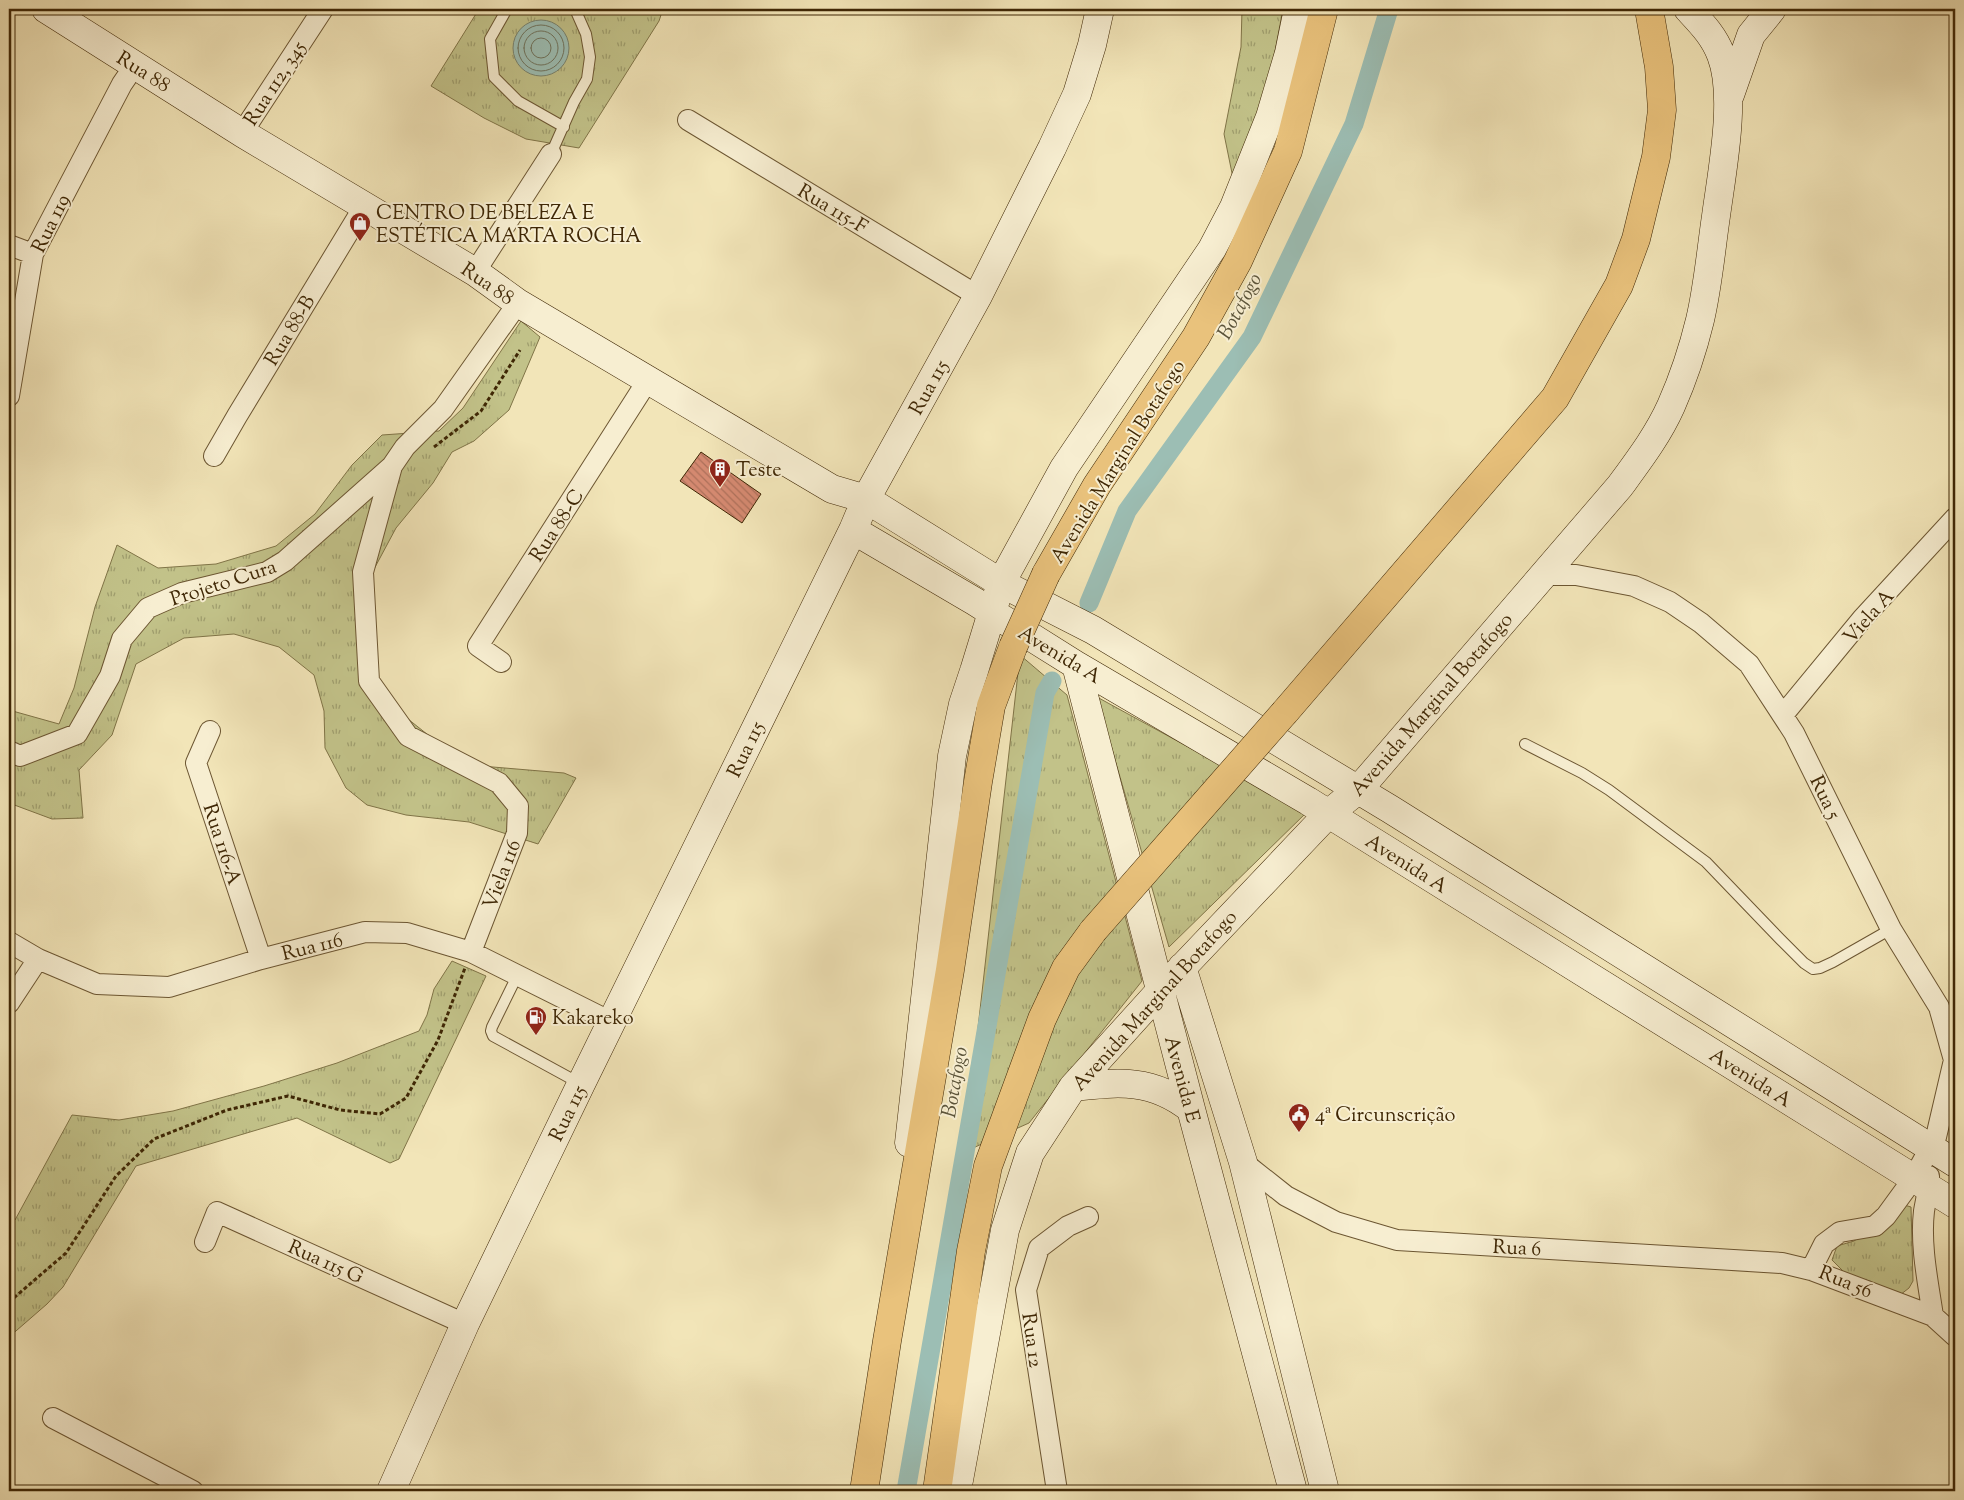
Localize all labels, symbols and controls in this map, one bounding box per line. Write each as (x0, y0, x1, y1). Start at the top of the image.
street label: Rua 112, 345 (238, 36, 314, 133)
street label: Rua 88 (110, 45, 175, 101)
street label: Rua 115-F (791, 178, 872, 242)
street label: Rua 119 (26, 190, 79, 258)
place label: CENTRO DE BELEZA E ESTÉTICA MARTA ROCHA (376, 200, 642, 252)
shop icon: CENTRO DE BELEZA E ESTÉTICA MARTA ROCHA (348, 211, 372, 242)
street label: Rua 88 (454, 257, 519, 314)
water label: Botafogo (1211, 268, 1271, 346)
street label: Rua 88-B (259, 290, 324, 372)
street label: Rua 115 (903, 355, 957, 421)
street label: Avenida Marginal Botafogo (1044, 355, 1194, 570)
building icon: Teste (708, 457, 732, 488)
place label: Teste (736, 457, 782, 486)
street label: Rua 88-C (524, 484, 593, 569)
street label: Projeto Cura (167, 554, 281, 615)
street label: Viela A (1837, 584, 1902, 652)
street label: Avenida Marginal Botafogo (1345, 607, 1521, 804)
street label: Avenida A (1011, 620, 1106, 692)
street label: Rua 115 (721, 717, 773, 783)
street label: Rua 5 (1801, 771, 1847, 825)
street label: Rua 116-A (194, 800, 247, 889)
street label: Avenida A (1359, 828, 1453, 902)
street label: Viela 116 (477, 836, 530, 914)
street label: Avenida Marginal Botafogo (1066, 905, 1245, 1099)
street label: Rua 116 (279, 927, 346, 970)
fuel station icon: Kakareko (524, 1005, 548, 1036)
place label: Kakareko (552, 1005, 634, 1034)
street label: Avenida E (1155, 1033, 1206, 1126)
street label: Avenida A (1703, 1042, 1797, 1116)
water label: Botafogo (935, 1045, 977, 1120)
street label: Rua 115 (543, 1081, 595, 1147)
public building icon: 4ª Circunscrição (1287, 1102, 1311, 1133)
place label: 4ª Circunscrição (1315, 1102, 1455, 1131)
street label: Rua 115 G (283, 1234, 367, 1293)
street label: Rua 6 (1492, 1234, 1542, 1265)
street label: Rua 56 (1814, 1259, 1876, 1307)
street label: Rua 12 (1012, 1311, 1049, 1370)

